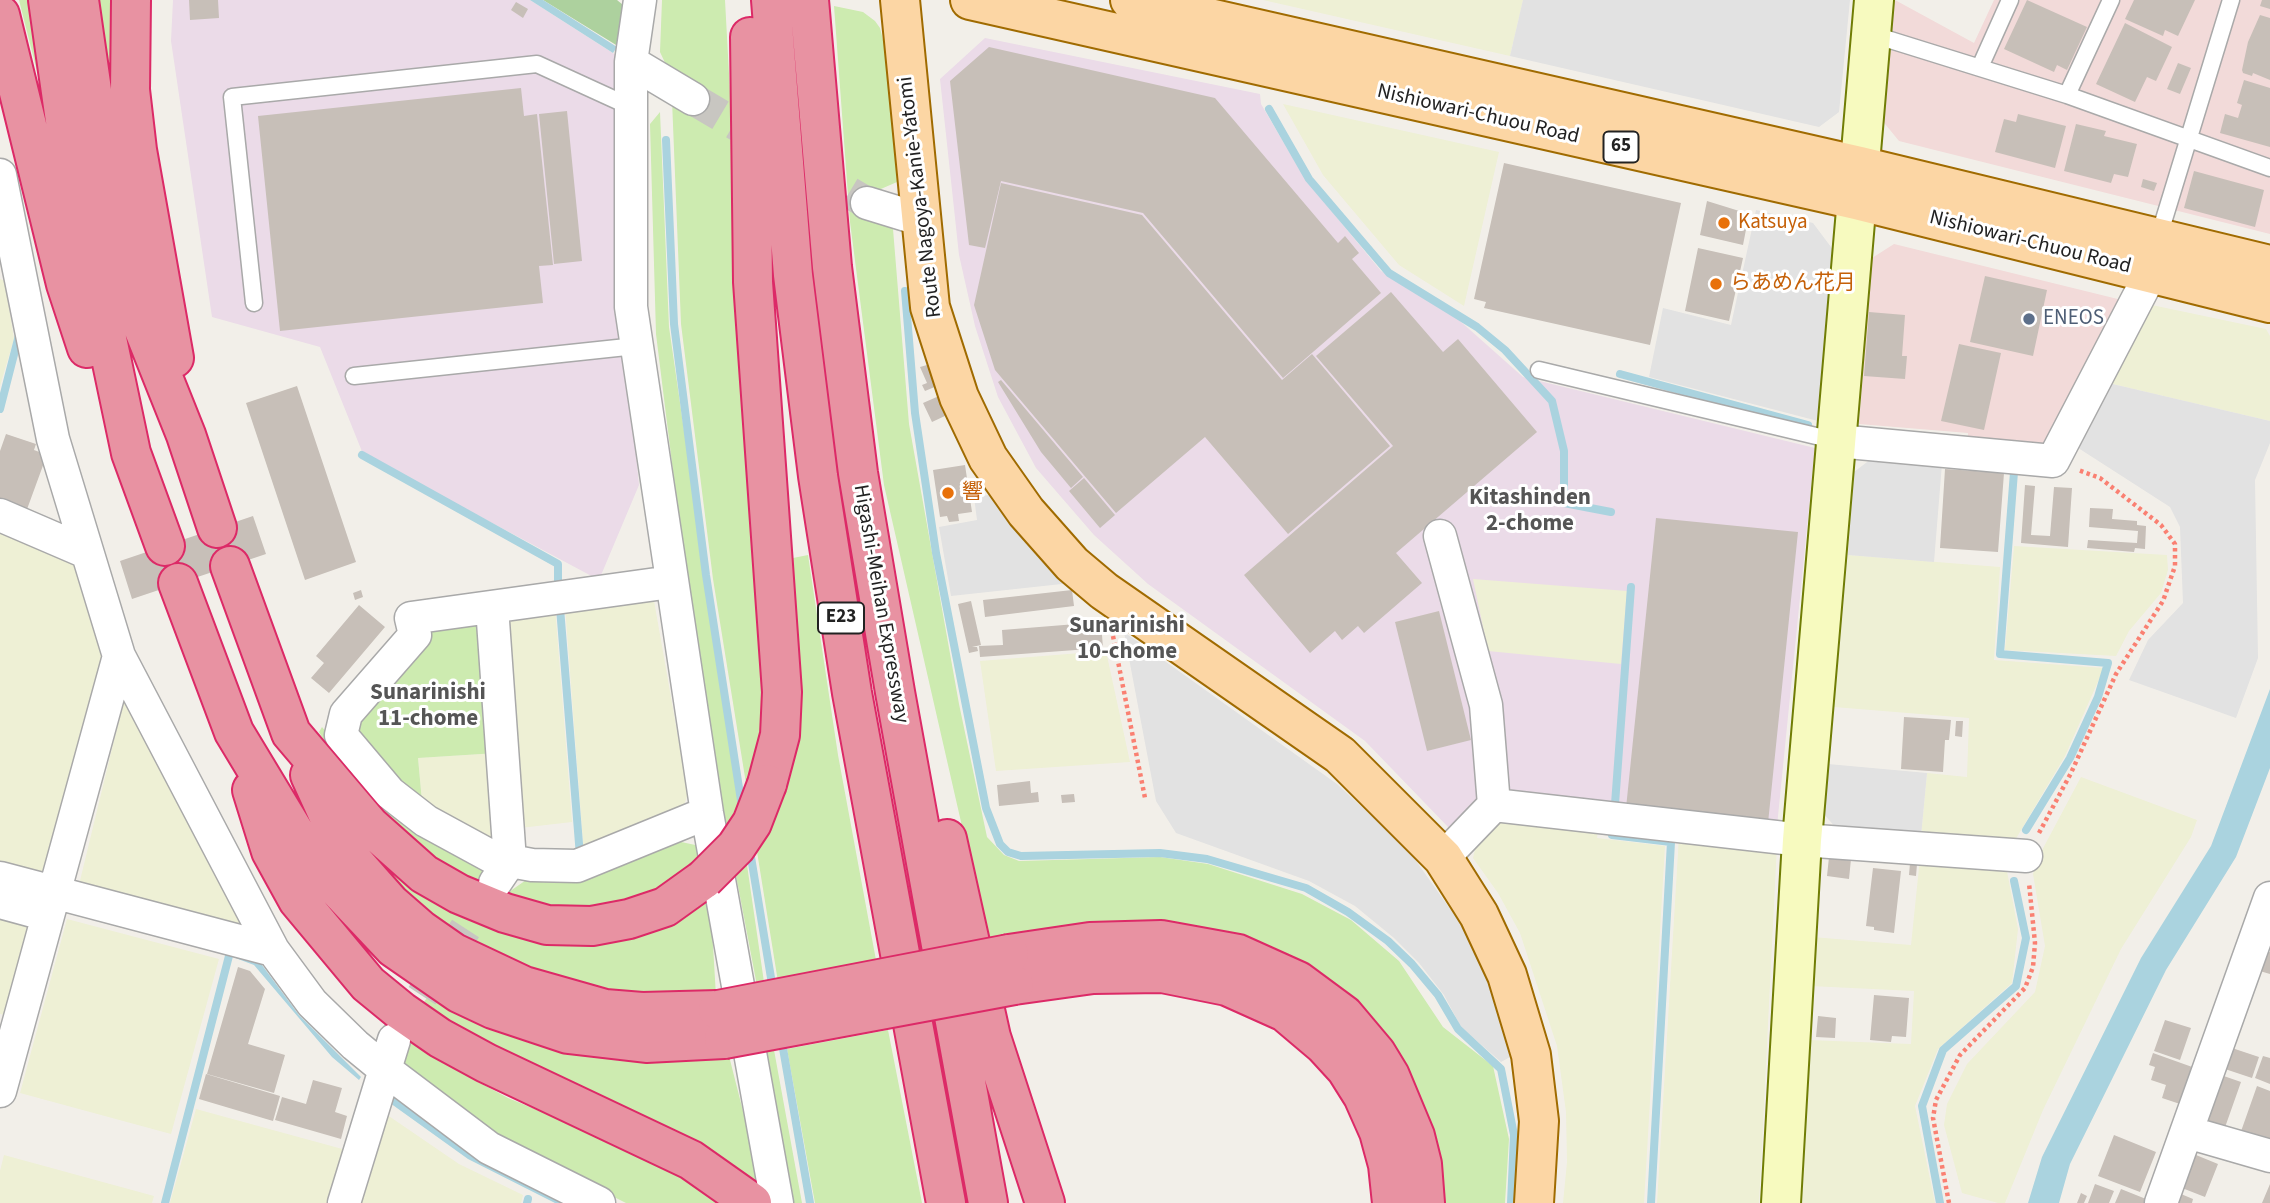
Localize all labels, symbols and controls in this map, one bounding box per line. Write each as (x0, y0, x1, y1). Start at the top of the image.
street label: Route Nagoya-Kanie-Yatomi (894, 75, 948, 319)
street label: Nishiowari-Chuou Road (1374, 79, 1582, 151)
road number: 65 (1604, 132, 1638, 162)
street label: Nishiowari-Chuou Road (1927, 206, 2133, 280)
place label: Katsuya (1738, 210, 1808, 236)
marker: Katsuya (1716, 215, 1732, 231)
place label: らあめん花月 (1730, 271, 1856, 297)
marker: らあめん花月 (1708, 276, 1724, 292)
place label: ENEOS (2043, 306, 2104, 332)
marker: ENEOS (2021, 311, 2037, 327)
place label: 響 (962, 480, 983, 506)
street label: Higashi-Meihan Expressway (847, 483, 913, 725)
marker: 響 (940, 485, 956, 501)
district label: Kitashinden 2-chome (1469, 485, 1591, 539)
road number: E23 (818, 603, 864, 634)
district label: Sunarinishi 10-chome (1069, 613, 1185, 667)
district label: Sunarinishi 11-chome (370, 680, 486, 734)

